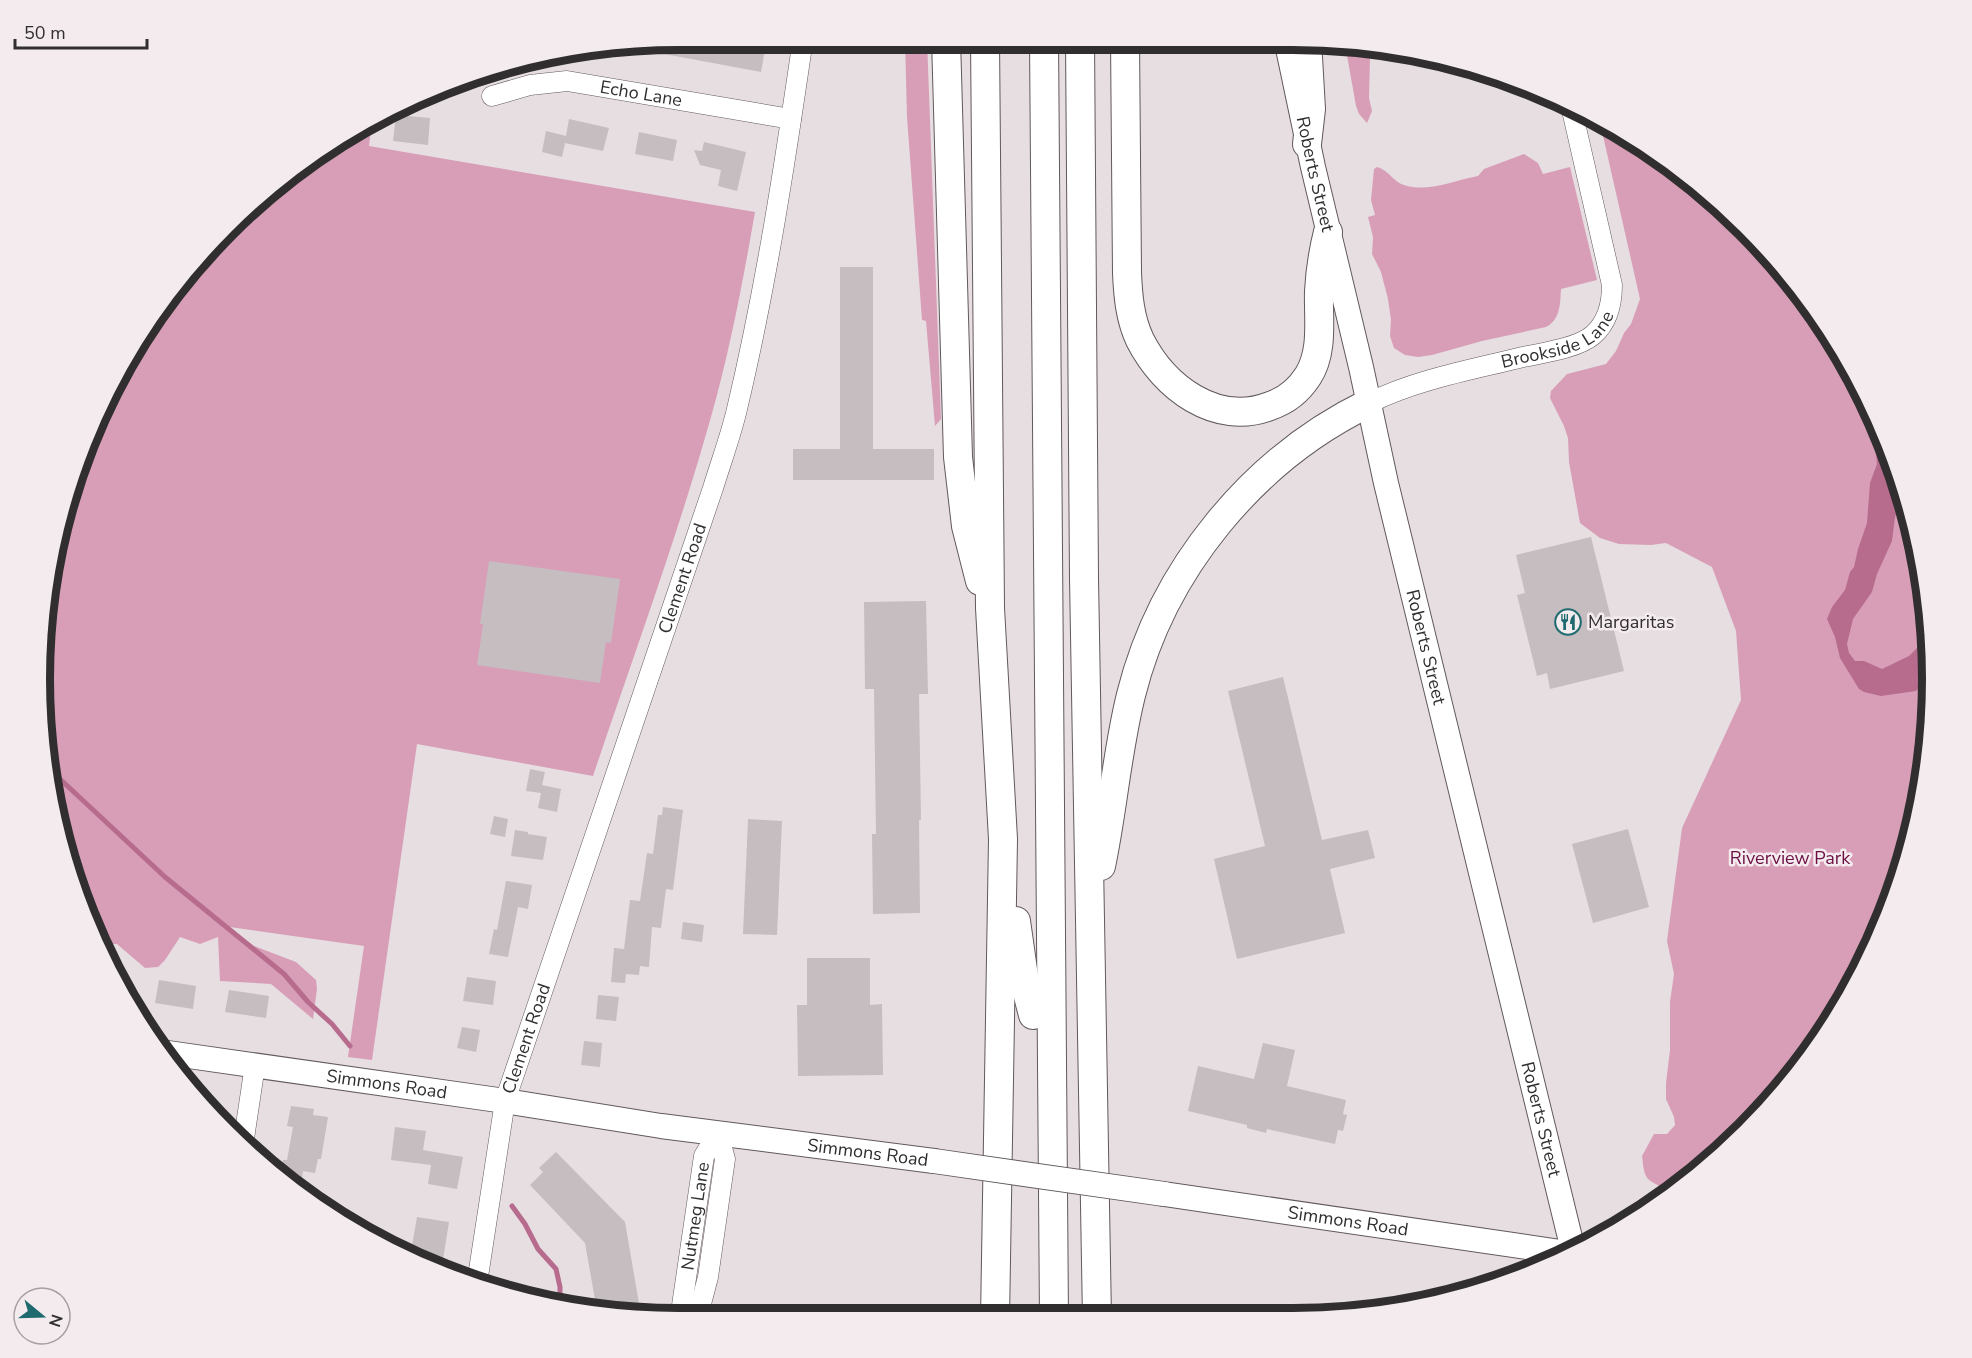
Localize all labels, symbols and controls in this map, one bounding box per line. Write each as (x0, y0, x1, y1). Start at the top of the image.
scale bar (15, 12, 147, 50)
text: 50 m (24, 21, 66, 45)
street label: Echo Lane (598, 75, 684, 112)
street label: Roberts Street (1291, 114, 1340, 235)
street label: Brookside Lane (1499, 307, 1619, 374)
street label: Clement Road (652, 520, 712, 637)
street label: Roberts Street (1400, 587, 1452, 708)
restaurant icon: Margaritas (1553, 607, 1583, 637)
place label: Margaritas (1588, 610, 1674, 634)
park label: Riverview Park (1730, 846, 1851, 870)
street label: Clement Road (496, 980, 556, 1097)
street label: Roberts Street (1516, 1059, 1567, 1180)
street label: Simmons Road (325, 1064, 449, 1105)
street label: Simmons Road (806, 1133, 930, 1172)
street label: Nutmeg Lane (675, 1160, 715, 1272)
street label: Simmons Road (1286, 1200, 1410, 1242)
north arrow (12, 1286, 72, 1346)
text: N (43, 1311, 68, 1330)

